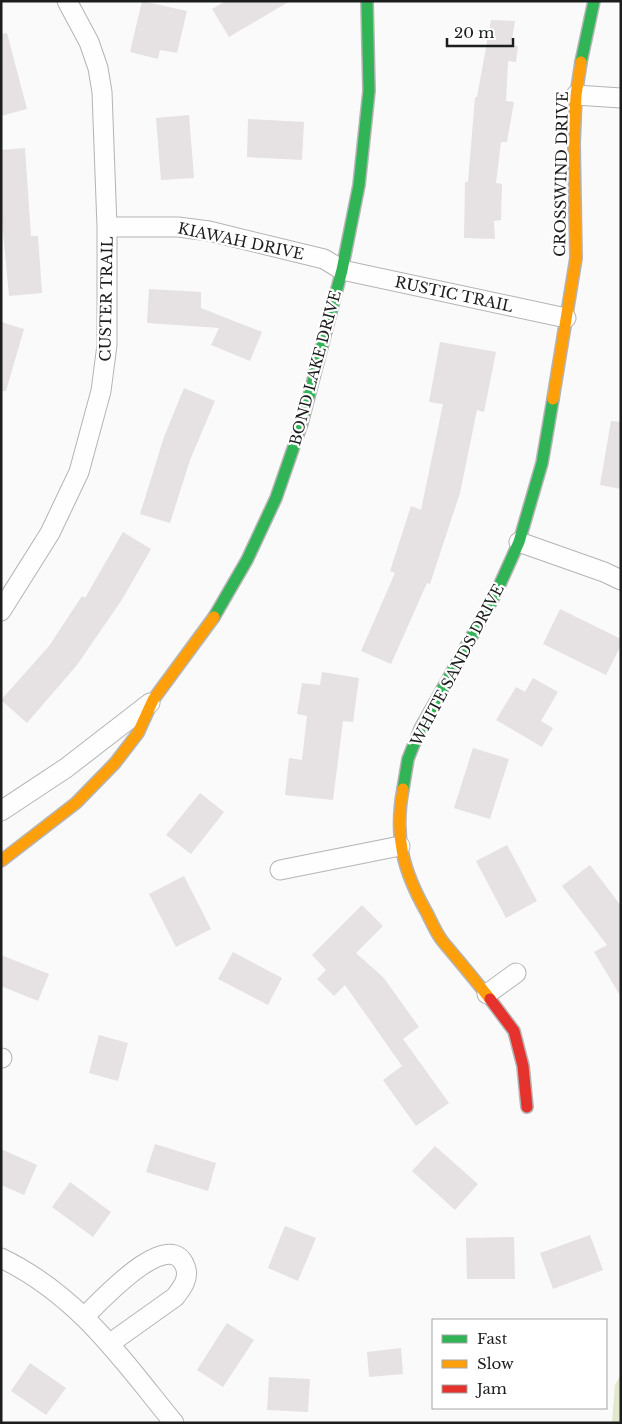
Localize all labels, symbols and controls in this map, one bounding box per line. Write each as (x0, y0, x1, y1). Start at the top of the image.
scale bar (447, 15, 513, 47)
text: 20 m (454, 23, 494, 42)
street label: CROSSWIND DRIVE (550, 91, 572, 257)
street label: KIAWAH DRIVE (176, 218, 306, 264)
street label: CUSTER TRAIL (95, 236, 117, 362)
street label: RUSTIC TRAIL (393, 272, 515, 316)
street label: BOND LAKE DRIVE (285, 288, 345, 448)
street label: WHITE SANDS DRIVE (406, 581, 508, 750)
legend (432, 1319, 607, 1409)
text: Fast (477, 1329, 508, 1348)
text: Slow (477, 1354, 514, 1373)
text: Jam (475, 1379, 507, 1398)

